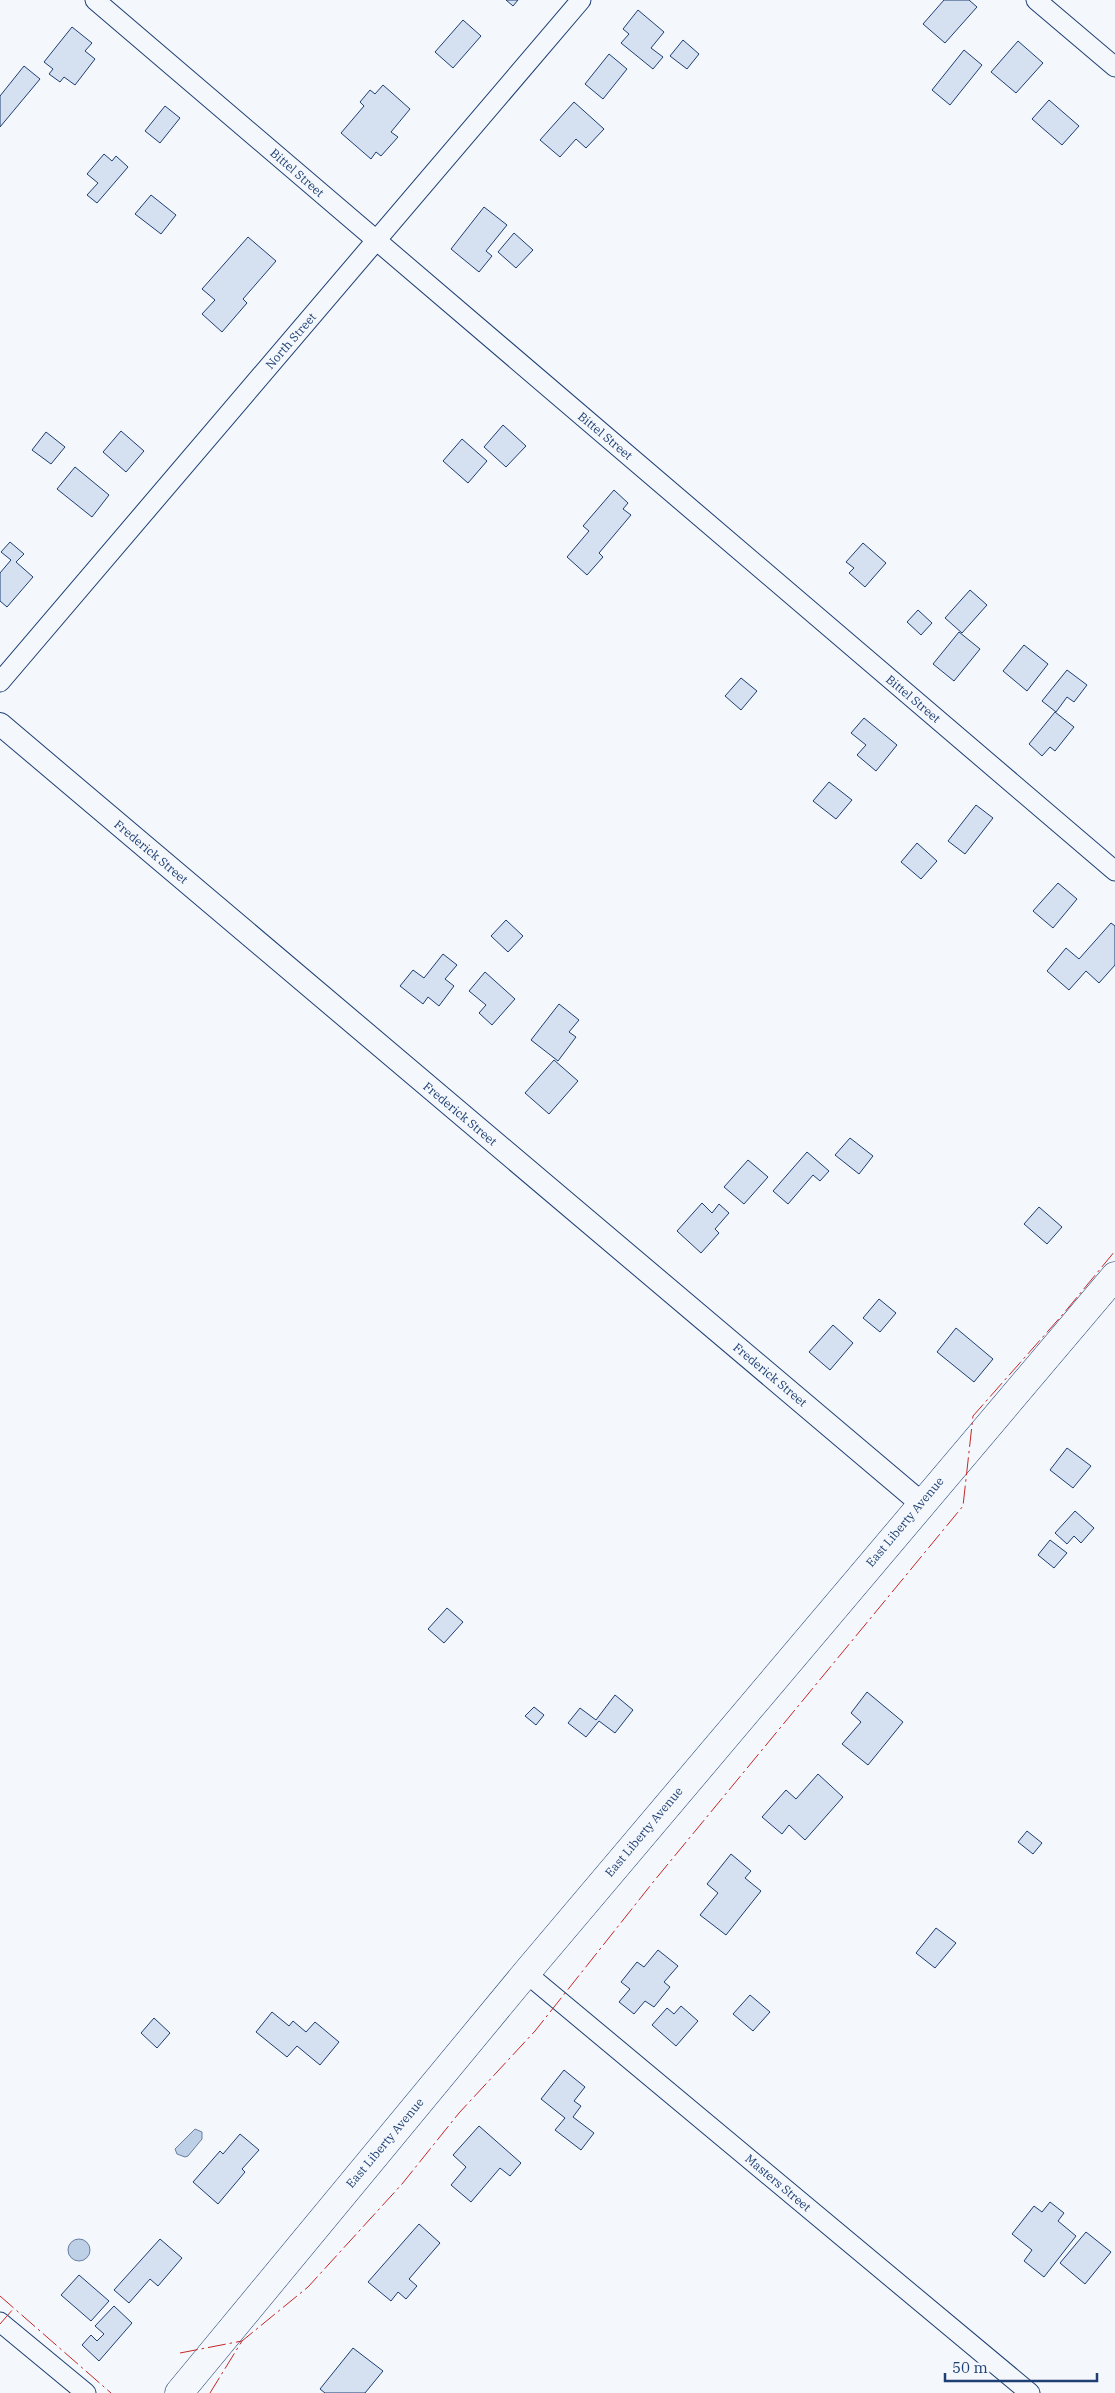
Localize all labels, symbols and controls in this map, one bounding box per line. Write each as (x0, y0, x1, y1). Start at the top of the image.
street label: Bittel Street (267, 145, 327, 200)
street label: North Street (262, 309, 319, 372)
street label: Bittel Street (575, 408, 636, 463)
street label: Bittel Street (883, 671, 944, 726)
street label: Frederick Street (111, 816, 191, 887)
street label: Frederick Street (420, 1078, 500, 1149)
street label: Frederick Street (730, 1339, 810, 1410)
street label: East Liberty Avenue (863, 1474, 947, 1570)
street label: East Liberty Avenue (602, 1784, 686, 1880)
street label: East Liberty Avenue (343, 2095, 427, 2191)
street label: Masters Street (742, 2151, 814, 2214)
scale bar (945, 2350, 1098, 2382)
text: 50 m (952, 2358, 988, 2377)

